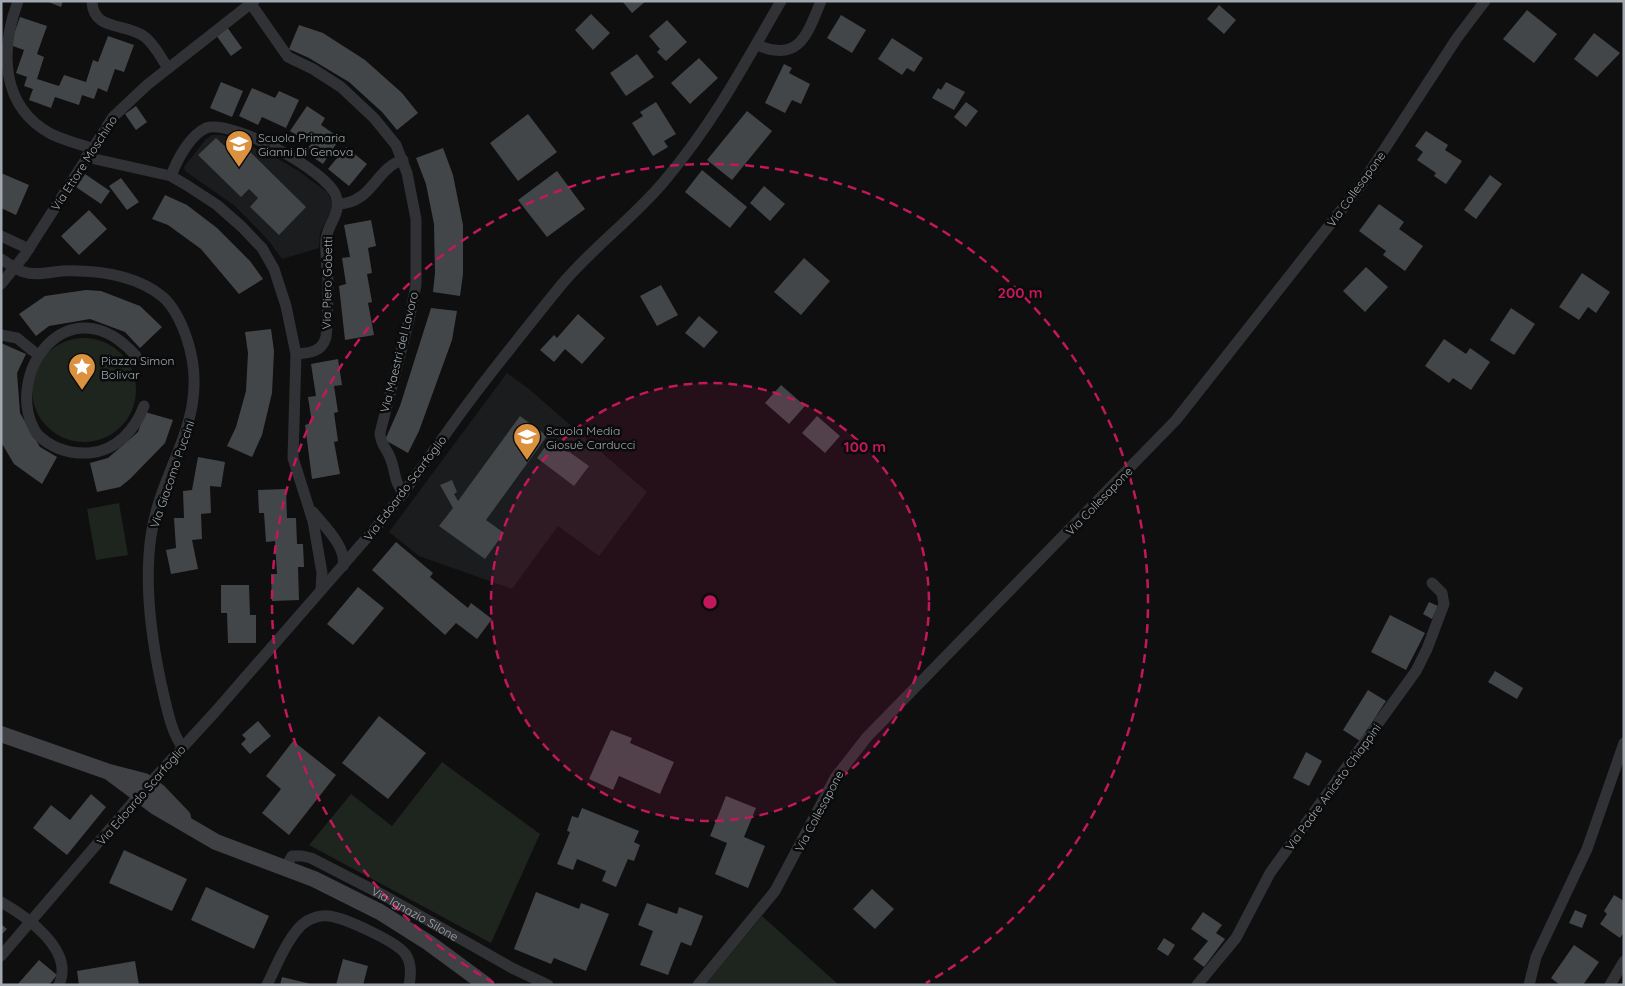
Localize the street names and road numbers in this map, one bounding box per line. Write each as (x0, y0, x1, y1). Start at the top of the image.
street label: Via Ettore Moschino (48, 113, 120, 213)
street label: Via Collesapone (1324, 148, 1389, 230)
street label: Via Piero Gobetti (319, 236, 335, 330)
street label: Via Maestri del Lavoro (377, 290, 421, 414)
street label: Via Giacomo Puccini (147, 418, 197, 530)
street label: Via Edoardo Scarfoglio (361, 432, 449, 544)
street label: Via Collesapone (1062, 463, 1136, 538)
street label: Via Padre Aniceto Chiappini (1282, 721, 1384, 853)
street label: Via Edoardo Scarfoglio (93, 742, 189, 848)
street label: Via Collesapone (791, 768, 847, 854)
street label: Via Ignazio Silone (369, 883, 462, 944)

